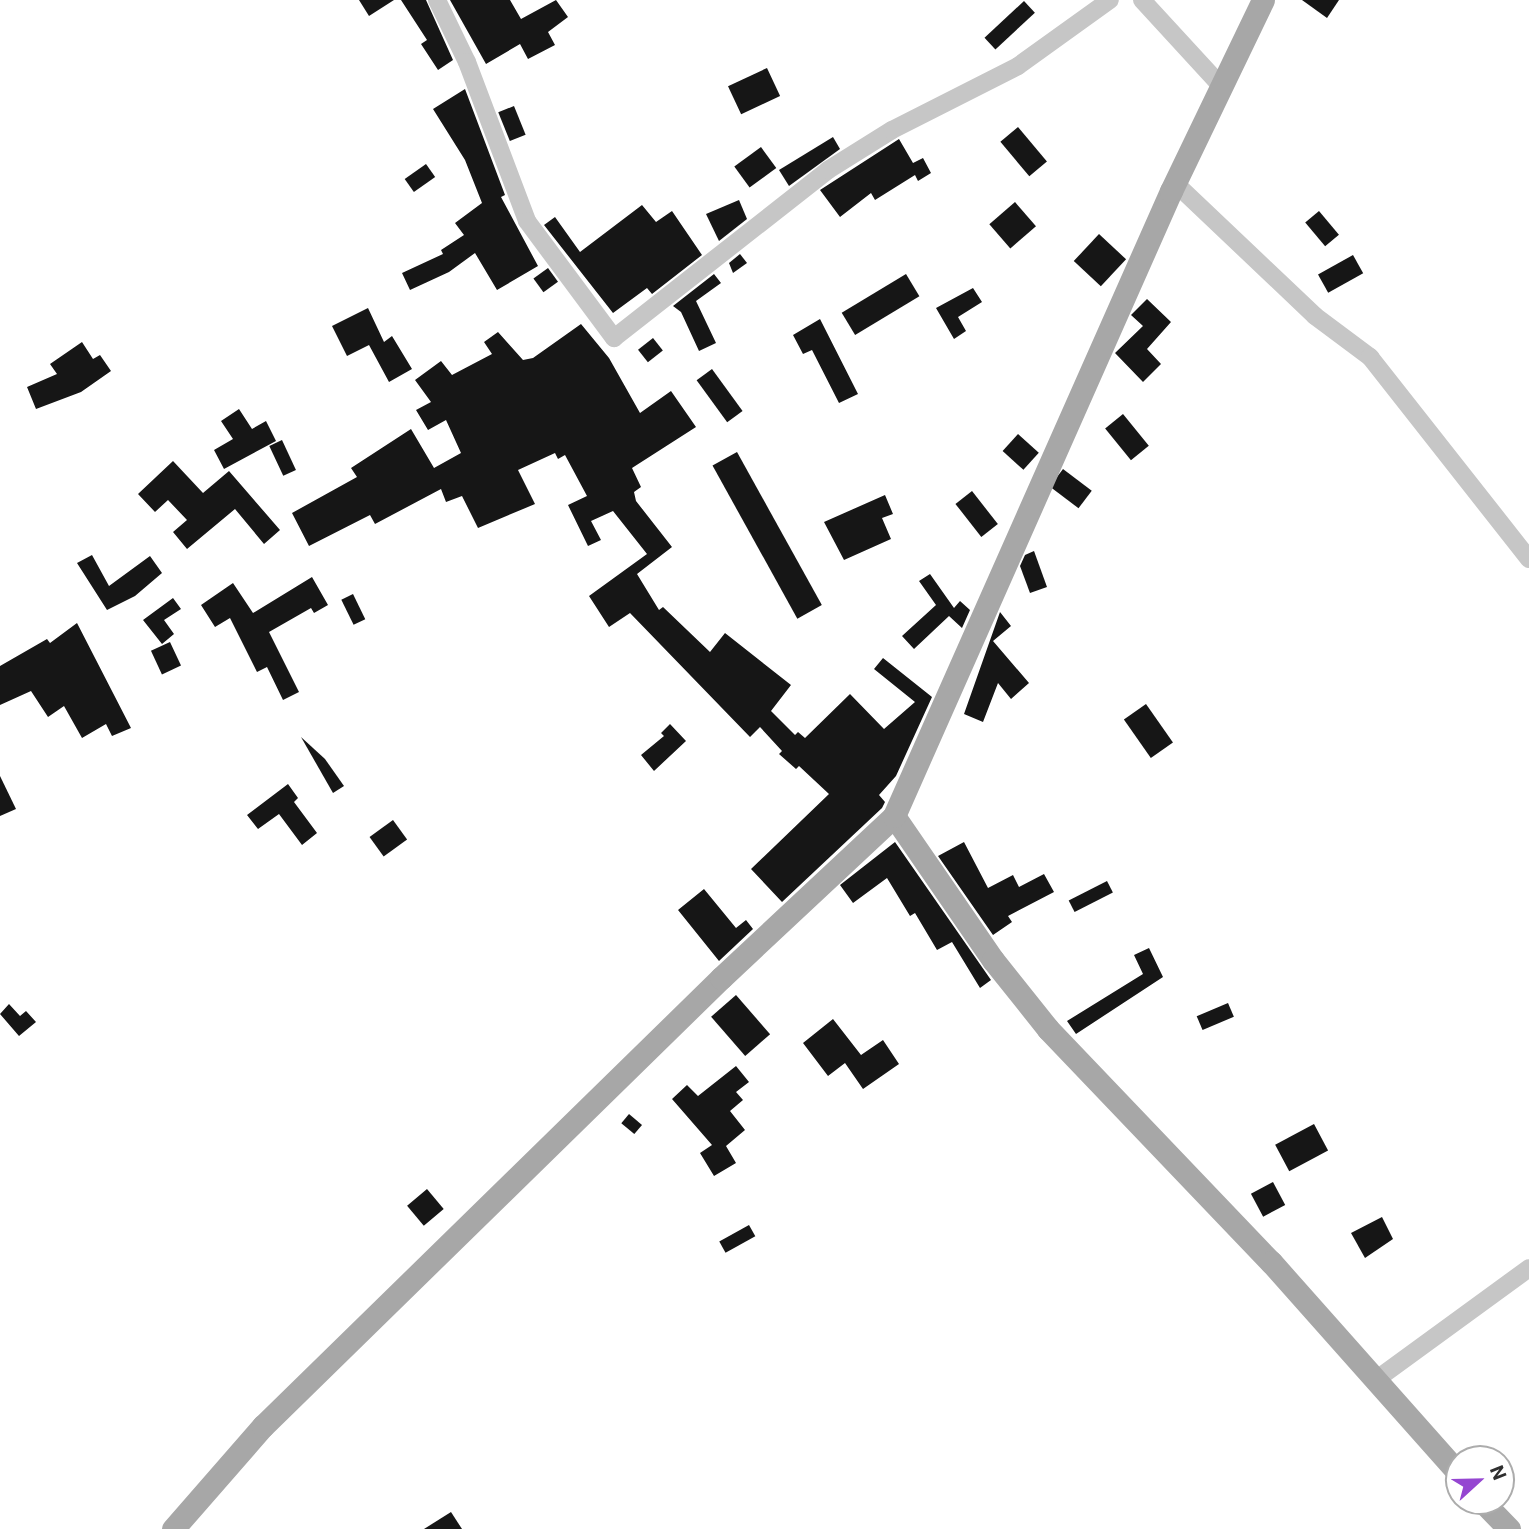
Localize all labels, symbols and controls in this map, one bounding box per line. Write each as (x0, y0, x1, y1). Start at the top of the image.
north arrow (1445, 1445, 1515, 1515)
text: N (1485, 1462, 1511, 1483)

